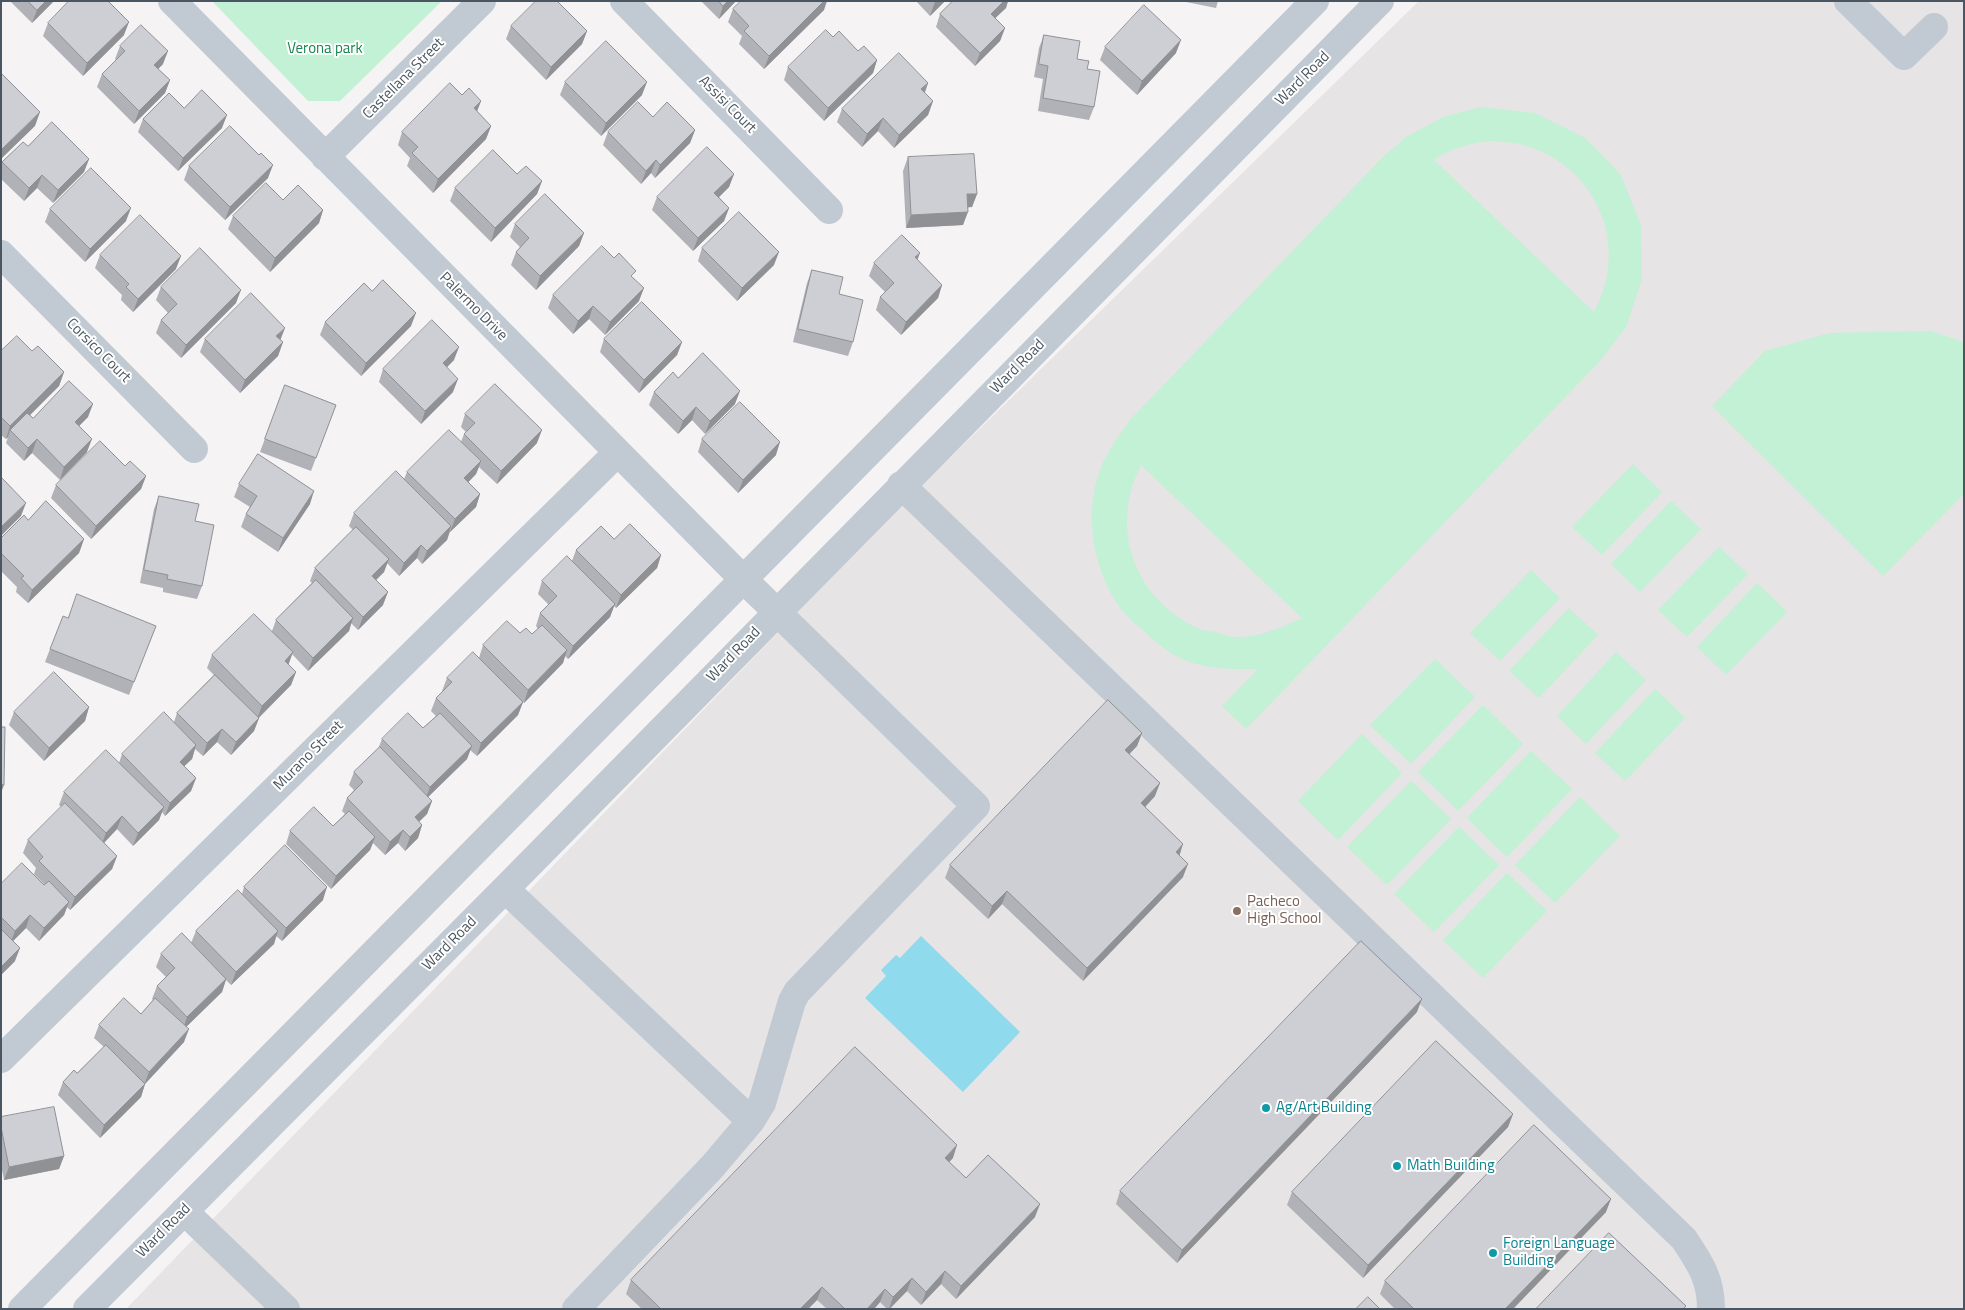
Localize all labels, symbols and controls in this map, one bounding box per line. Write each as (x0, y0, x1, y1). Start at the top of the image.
street label: Castellana Street (360, 35, 448, 123)
park label: Verona park (287, 40, 363, 58)
street label: Ward Road (1272, 48, 1334, 110)
street label: Assisi Court (694, 72, 760, 138)
street label: Palermo Drive (435, 269, 511, 345)
street label: Corsico Court (62, 315, 134, 387)
street label: Ward Road (987, 336, 1049, 398)
street label: Ward Road (703, 624, 765, 686)
street label: Murano Street (270, 717, 348, 795)
place label: Pacheco High School (1247, 893, 1322, 928)
marker: Pacheco High School (1231, 905, 1243, 917)
street label: Ward Road (419, 913, 481, 975)
place label: Ag/Art Building (1276, 1099, 1372, 1117)
marker: Ag/Art Building (1260, 1102, 1272, 1114)
place label: Math Building (1407, 1157, 1495, 1175)
marker: Math Building (1391, 1160, 1403, 1172)
street label: Ward Road (133, 1200, 195, 1262)
place label: Foreign Language Building (1503, 1235, 1615, 1270)
marker: Foreign Language Building (1487, 1247, 1499, 1259)

